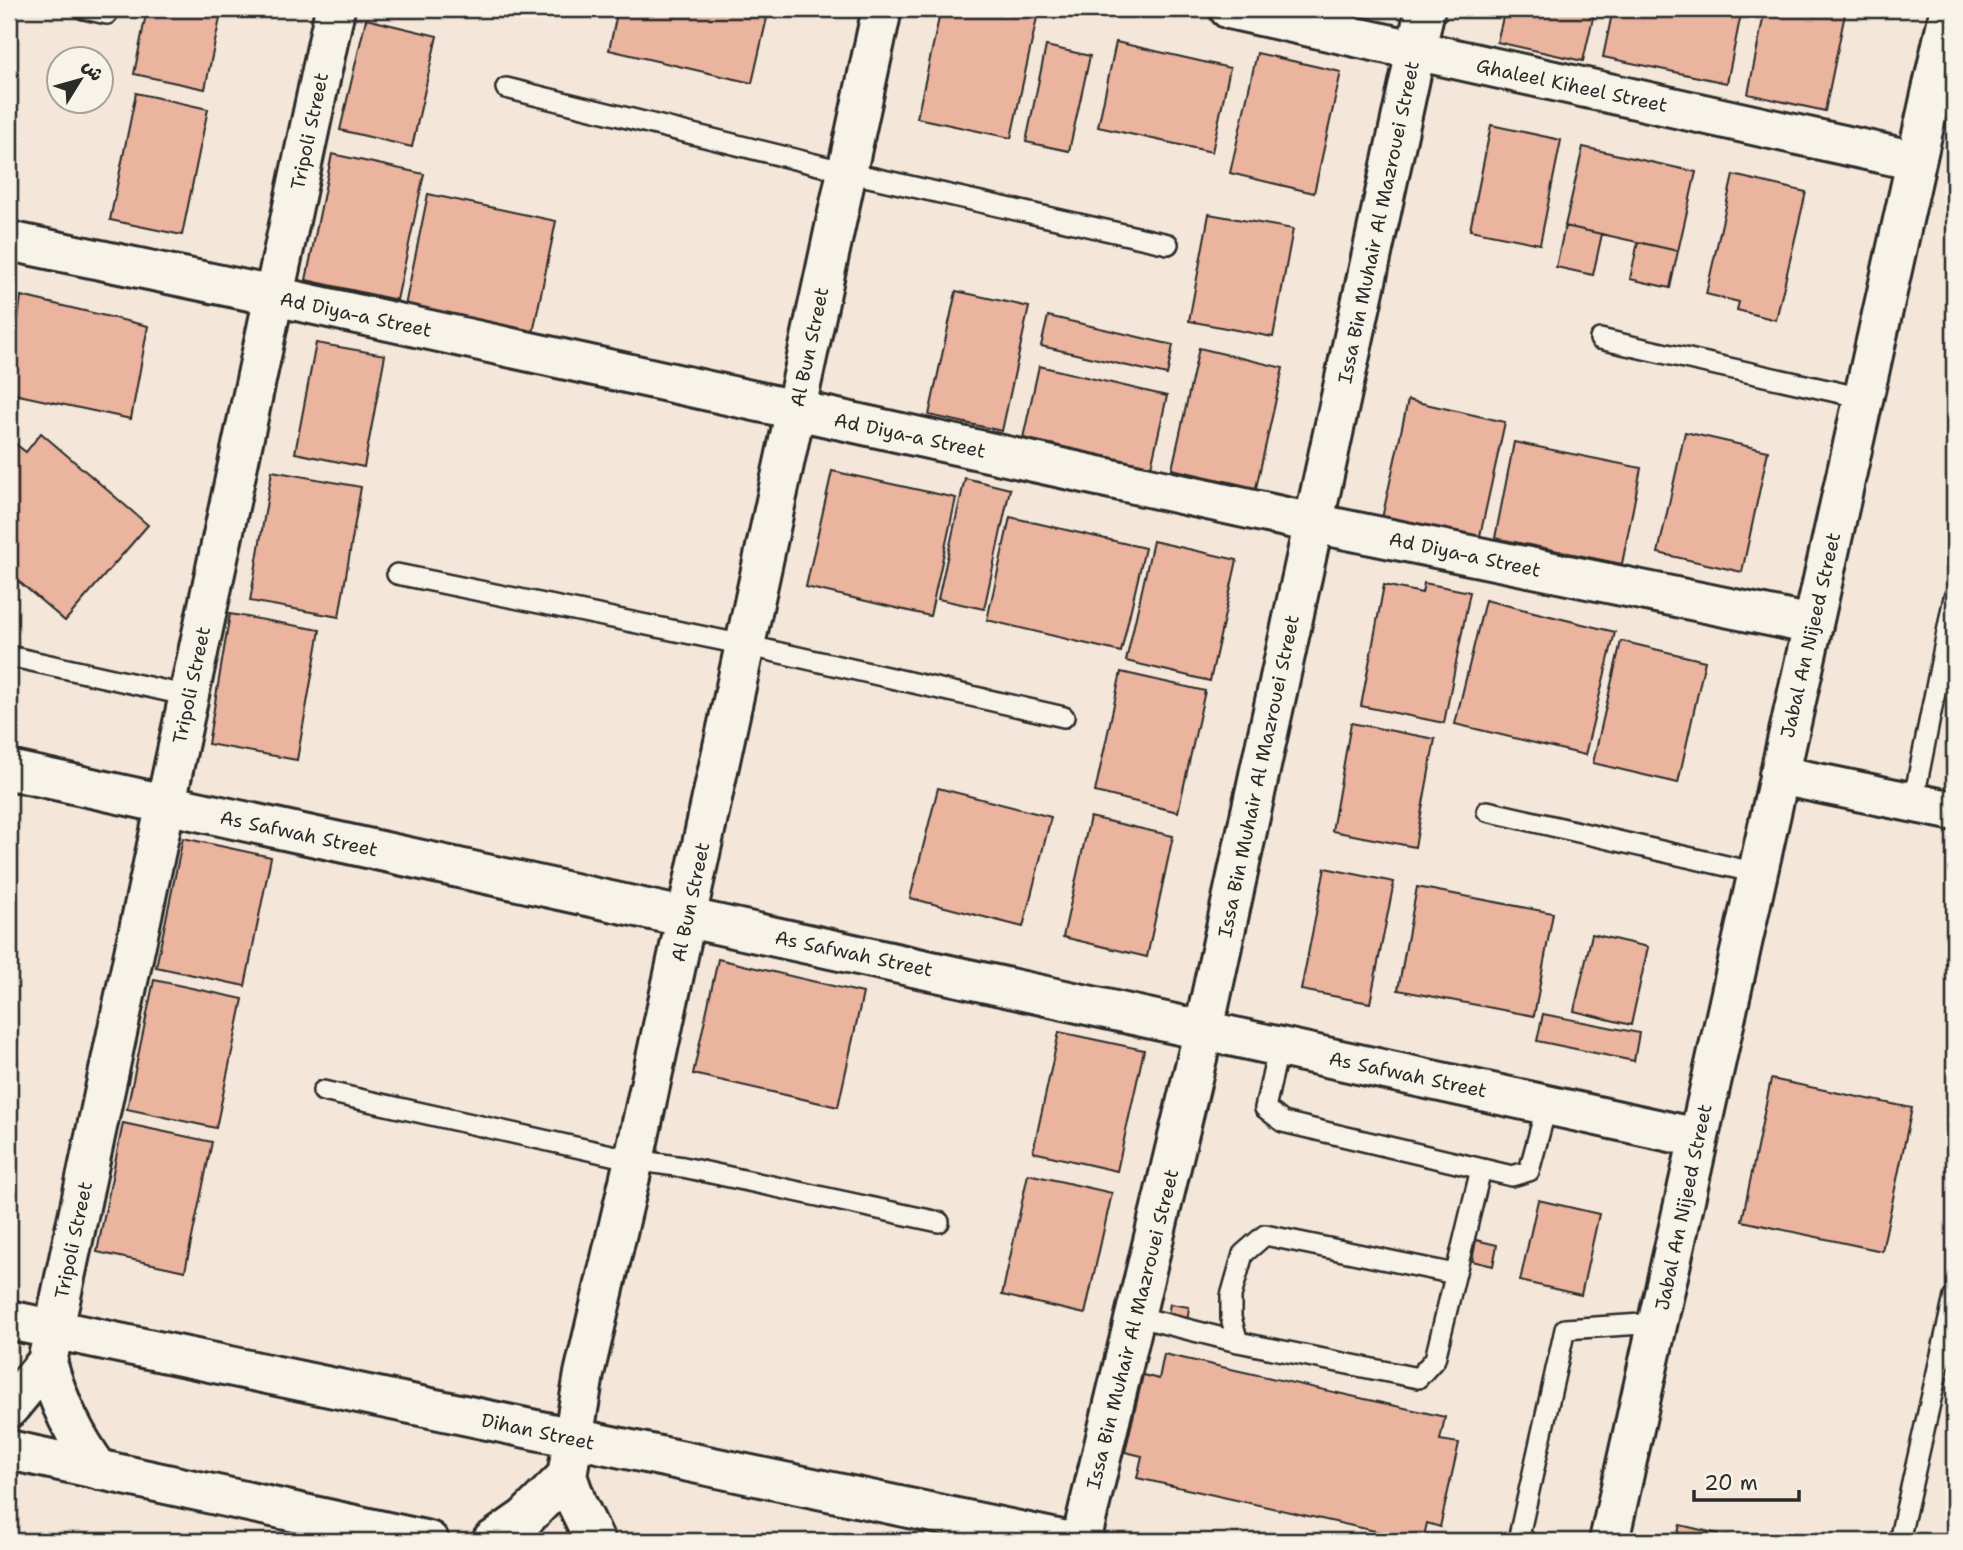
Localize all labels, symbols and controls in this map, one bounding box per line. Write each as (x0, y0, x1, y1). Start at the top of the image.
north arrow (46, 46, 116, 116)
street label: Ghaleel Kiheel Street (1474, 53, 1670, 118)
text: ش (77, 54, 110, 86)
street label: Issa Bin Muhair Al Mazrouei Street (1332, 59, 1425, 386)
street label: Tripoli Street (285, 70, 334, 192)
street label: Al Bun Street (785, 285, 834, 409)
street label: Ad Diya-a Street (278, 286, 434, 343)
street label: Ad Diya-a Street (832, 407, 988, 464)
street label: Ad Diya-a Street (1387, 526, 1543, 583)
street label: Jabal An Nijeed Street (1775, 530, 1846, 740)
street label: Issa Bin Muhair Al Mazrouei Street (1212, 613, 1305, 940)
street label: Tripoli Street (167, 624, 216, 746)
street label: As Safwah Street (218, 805, 380, 862)
street label: Al Bun Street (666, 840, 715, 964)
street label: As Safwah Street (773, 925, 935, 982)
street label: As Safwah Street (1327, 1046, 1489, 1103)
street label: Jabal An Nijeed Street (1649, 1102, 1718, 1313)
street label: Issa Bin Muhair Al Mazrouei Street (1081, 1166, 1184, 1492)
street label: Tripoli Street (49, 1179, 98, 1301)
street label: Dihan Street (479, 1407, 597, 1456)
scale bar (1694, 1459, 1798, 1503)
text: 20 m (1704, 1469, 1758, 1497)

